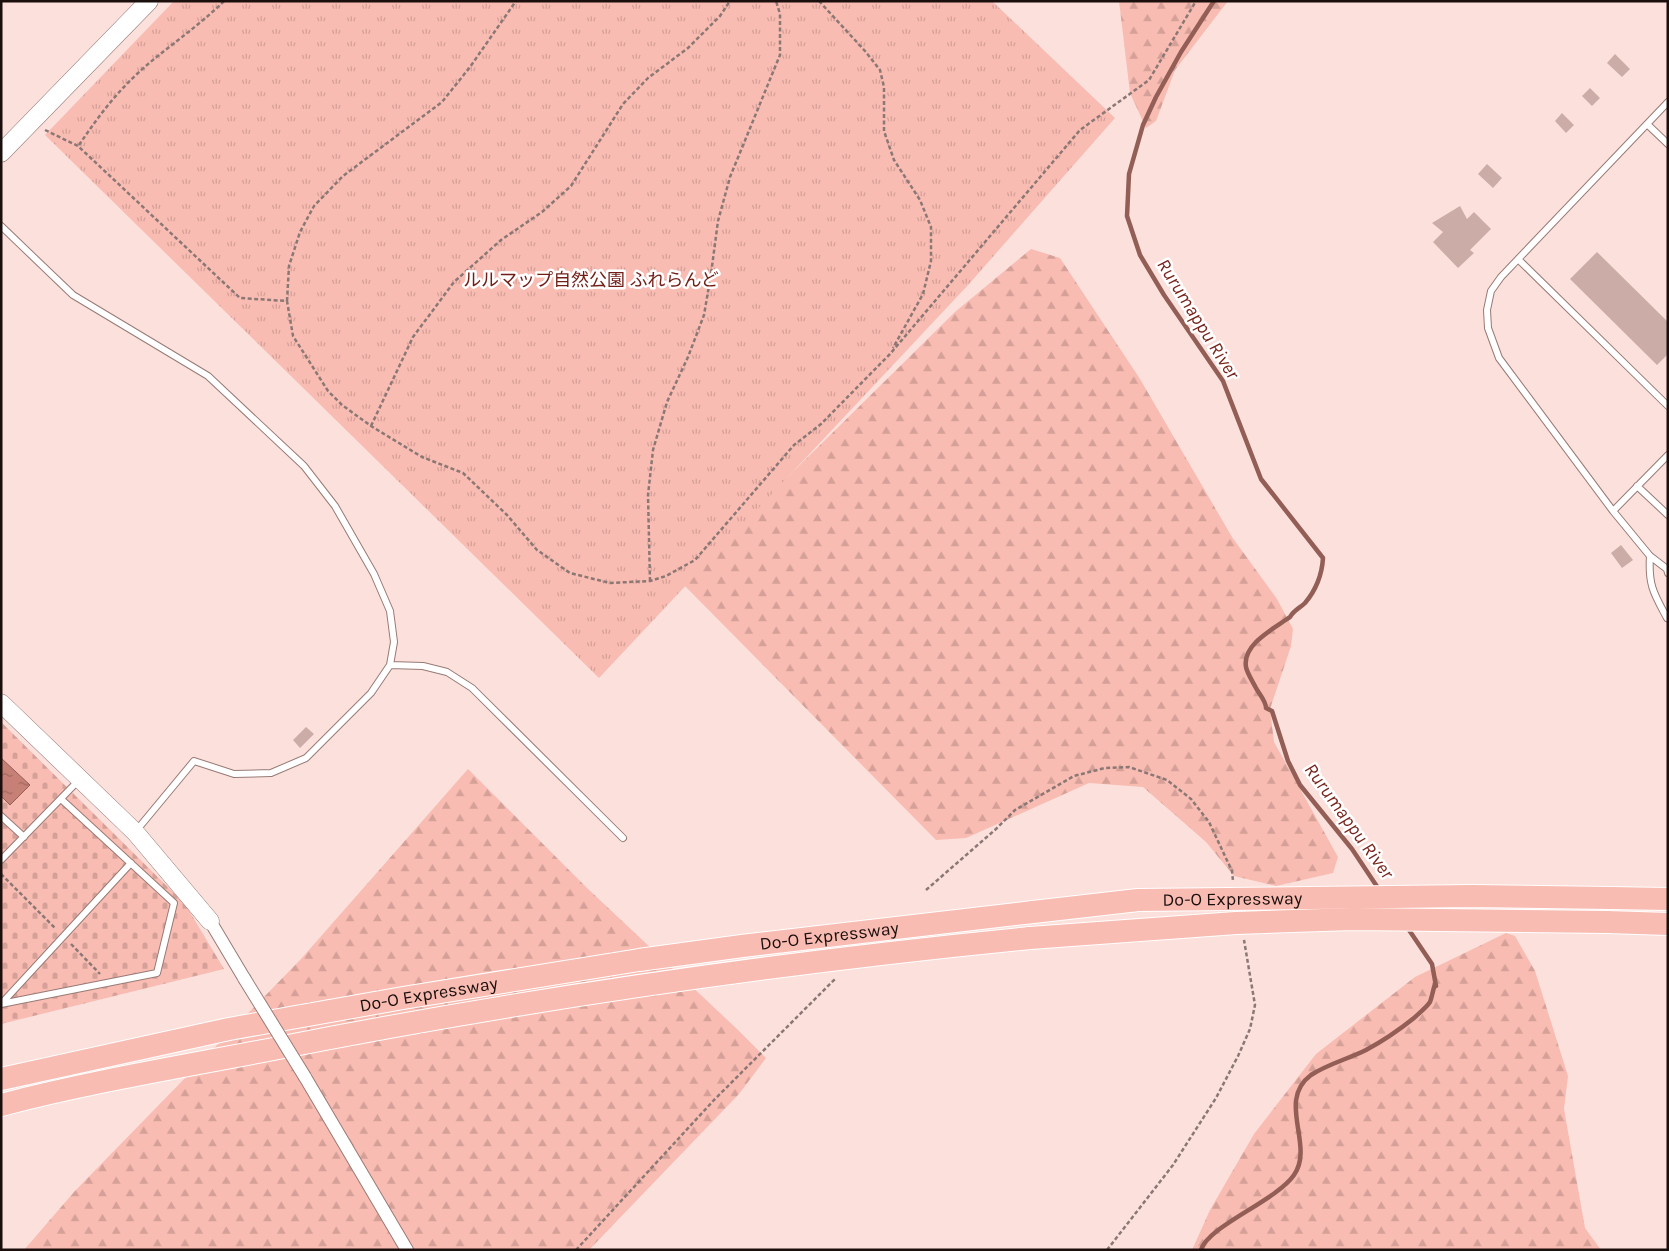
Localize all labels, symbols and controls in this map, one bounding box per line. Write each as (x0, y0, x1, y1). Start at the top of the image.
water label: Rurumappu River (1152, 255, 1245, 384)
park label: ルルマップ自然公園 ふれらんど (463, 269, 719, 291)
water label: Rurumappu River (1300, 759, 1399, 884)
street label: Do-O Expressway (1162, 887, 1303, 911)
street label: Do-O Expressway (759, 917, 901, 955)
street label: Do-O Expressway (358, 972, 500, 1017)

